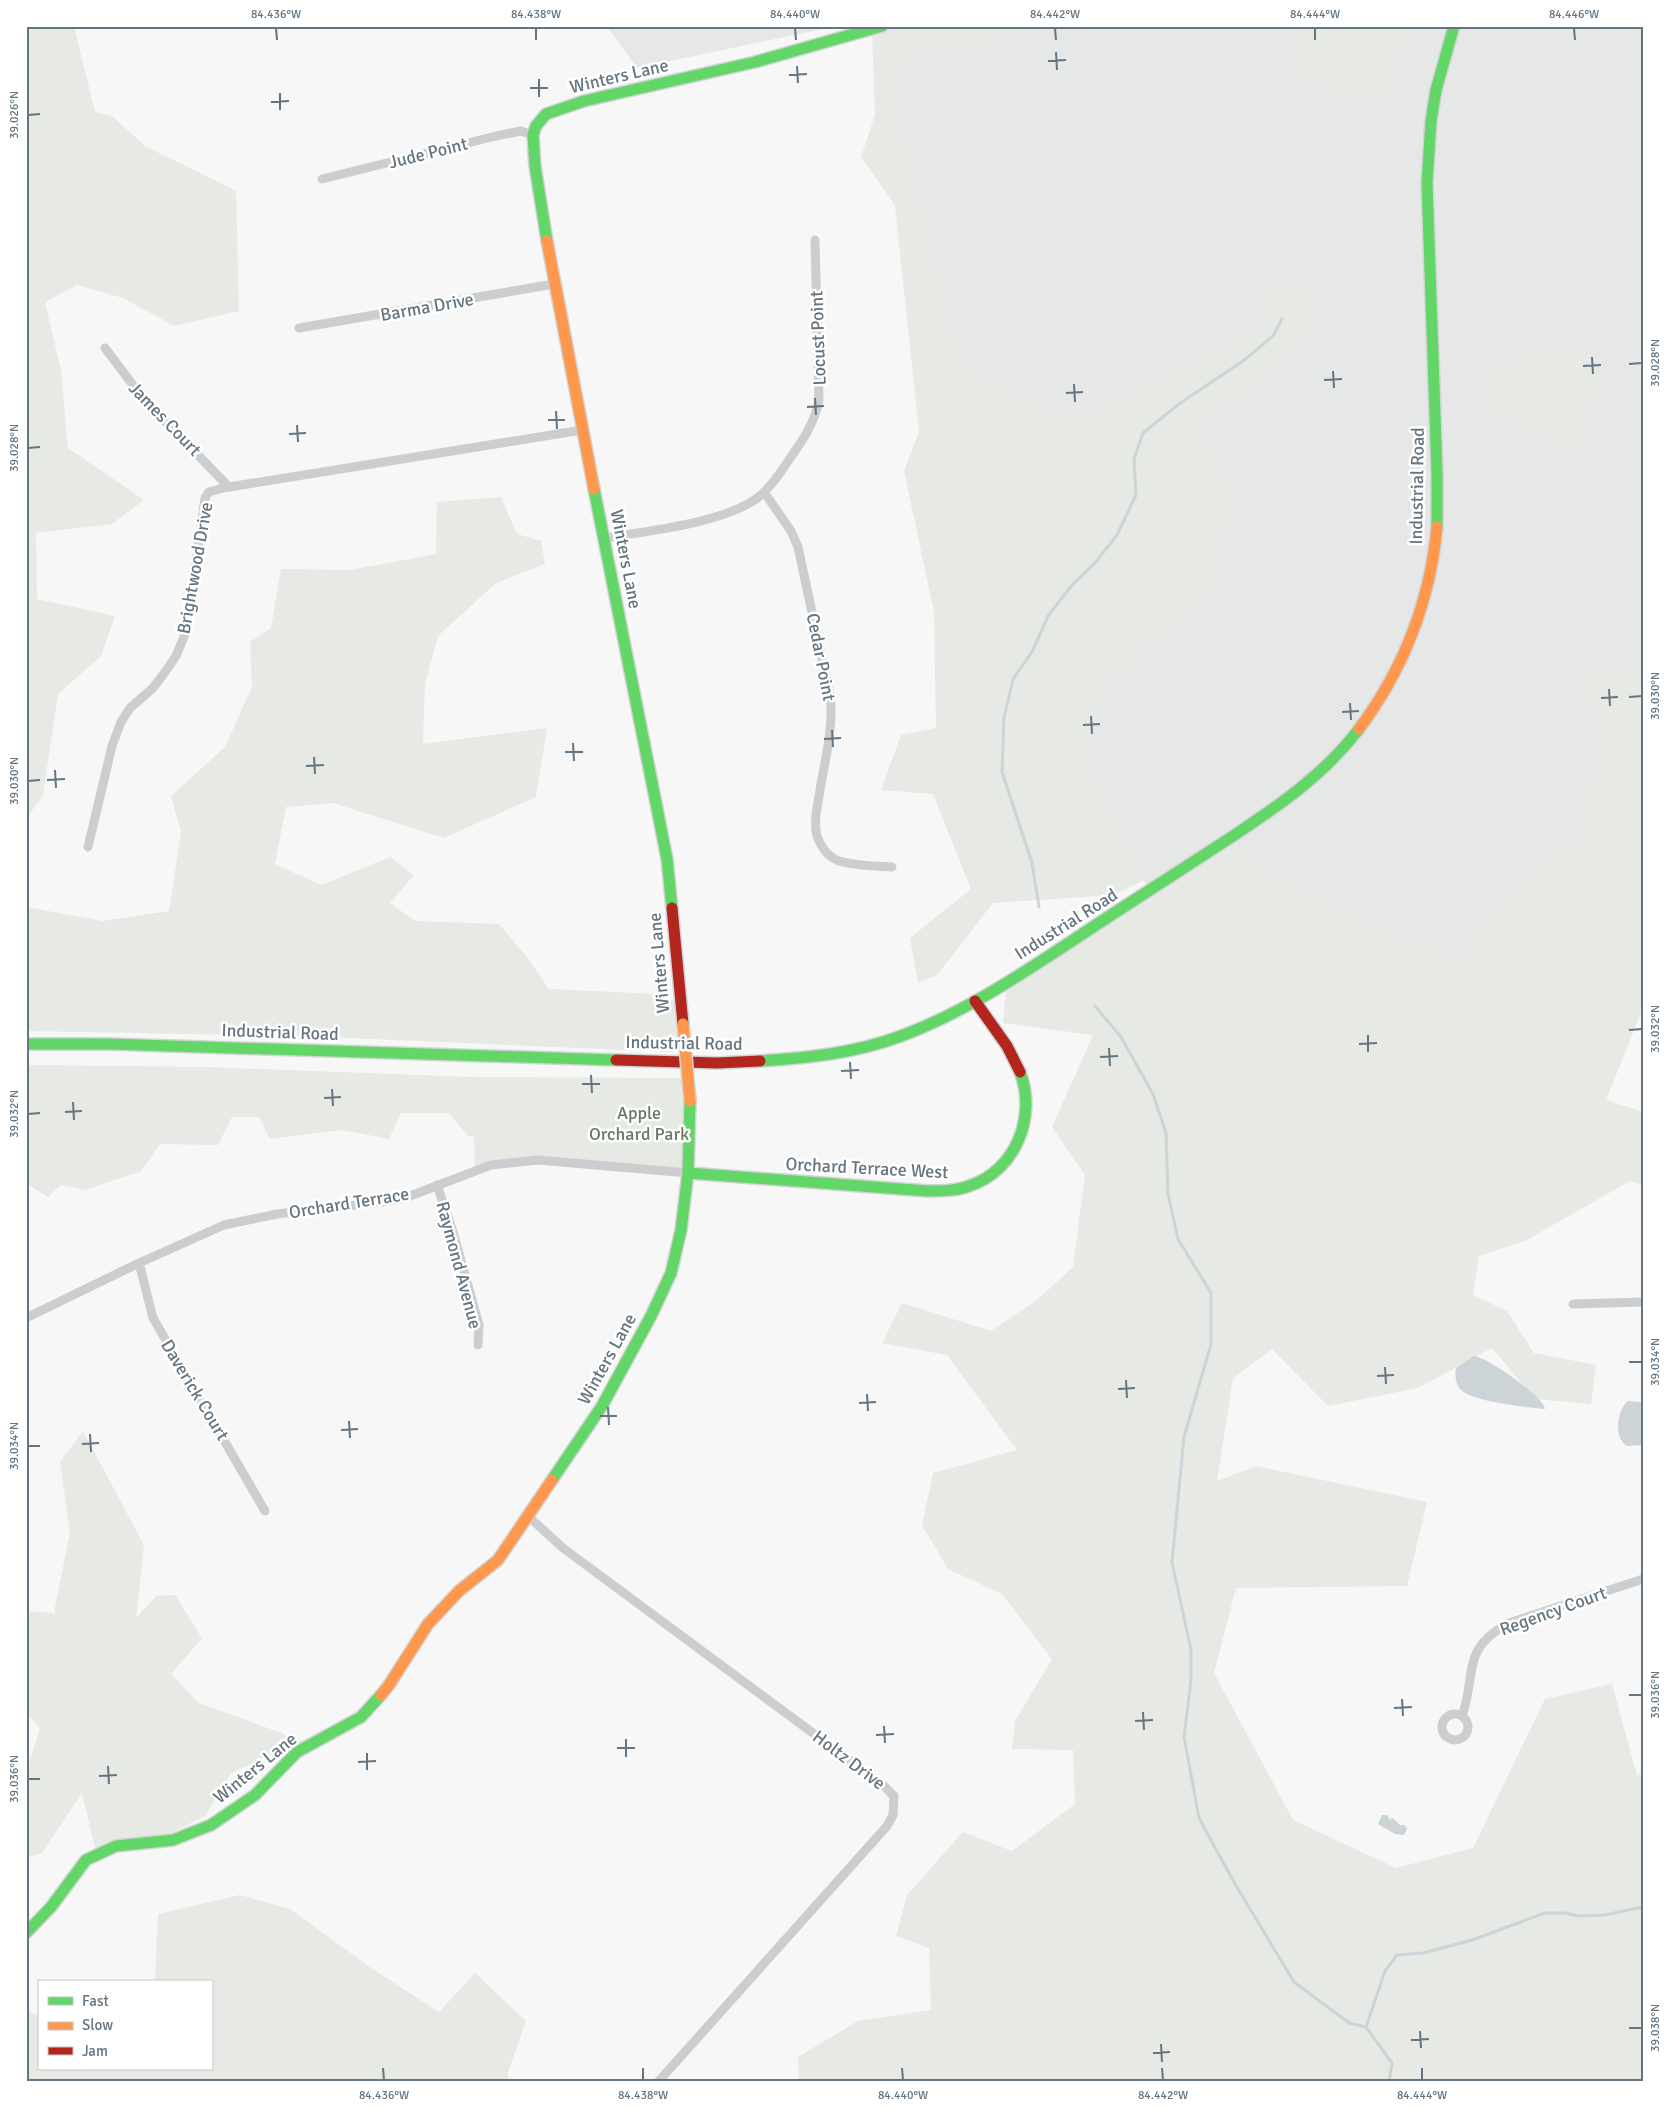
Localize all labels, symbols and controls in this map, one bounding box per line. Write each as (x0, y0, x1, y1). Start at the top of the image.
text: 84.436°W (251, 7, 301, 22)
text: 84.438°W (511, 7, 561, 22)
text: 84.440°W (770, 7, 820, 22)
text: 84.442°W (1030, 7, 1080, 22)
text: 84.444°W (1290, 7, 1340, 22)
text: 84.446°W (1549, 7, 1599, 22)
street label: Winters Lane (567, 54, 671, 98)
text: 39.026°N (7, 91, 22, 139)
street label: Jude Point (386, 133, 470, 173)
street label: Barma Drive (379, 288, 475, 326)
street label: Locust Point (805, 290, 831, 386)
text: 39.028°N (1648, 339, 1663, 387)
street label: James Court (124, 377, 206, 461)
text: 39.028°N (7, 424, 22, 472)
street label: Industrial Road (1405, 427, 1429, 545)
street label: Brightwood Drive (173, 500, 217, 636)
street label: Winters Lane (606, 507, 646, 611)
street label: Cedar Point (802, 611, 840, 703)
text: 39.030°N (1648, 672, 1663, 720)
text: 39.030°N (7, 757, 22, 805)
street label: Industrial Road (1010, 884, 1122, 964)
street label: Winters Lane (644, 912, 674, 1014)
text: 39.032°N (1648, 1005, 1663, 1053)
street label: Industrial Road (221, 1019, 339, 1045)
street label: Industrial Road (625, 1031, 743, 1055)
text: 39.032°N (7, 1090, 22, 1138)
park label: Apple Orchard Park (589, 1102, 689, 1145)
street label: Orchard Terrace West (785, 1153, 949, 1183)
street label: Orchard Terrace (287, 1183, 411, 1223)
street label: Raymond Avenue (431, 1199, 487, 1331)
street label: Winters Lane (573, 1310, 641, 1408)
street label: Daverick Court (156, 1336, 234, 1444)
text: 39.034°N (1648, 1338, 1663, 1386)
text: 39.034°N (7, 1422, 22, 1470)
street label: Regency Court (1497, 1582, 1609, 1640)
text: 39.036°N (1648, 1671, 1663, 1719)
street label: Holtz Drive (808, 1726, 890, 1794)
street label: Winters Lane (209, 1728, 301, 1808)
text: 39.036°N (7, 1755, 22, 1803)
legend (38, 1980, 212, 2070)
text: Fast (82, 1992, 109, 2010)
text: 39.038°N (1648, 2004, 1663, 2052)
text: Slow (82, 2016, 113, 2034)
text: Jam (82, 2042, 108, 2060)
text: 84.436°W (359, 2088, 409, 2103)
text: 84.438°W (618, 2088, 668, 2103)
text: 84.440°W (878, 2088, 928, 2103)
text: 84.442°W (1138, 2088, 1188, 2103)
text: 84.444°W (1397, 2088, 1447, 2103)

